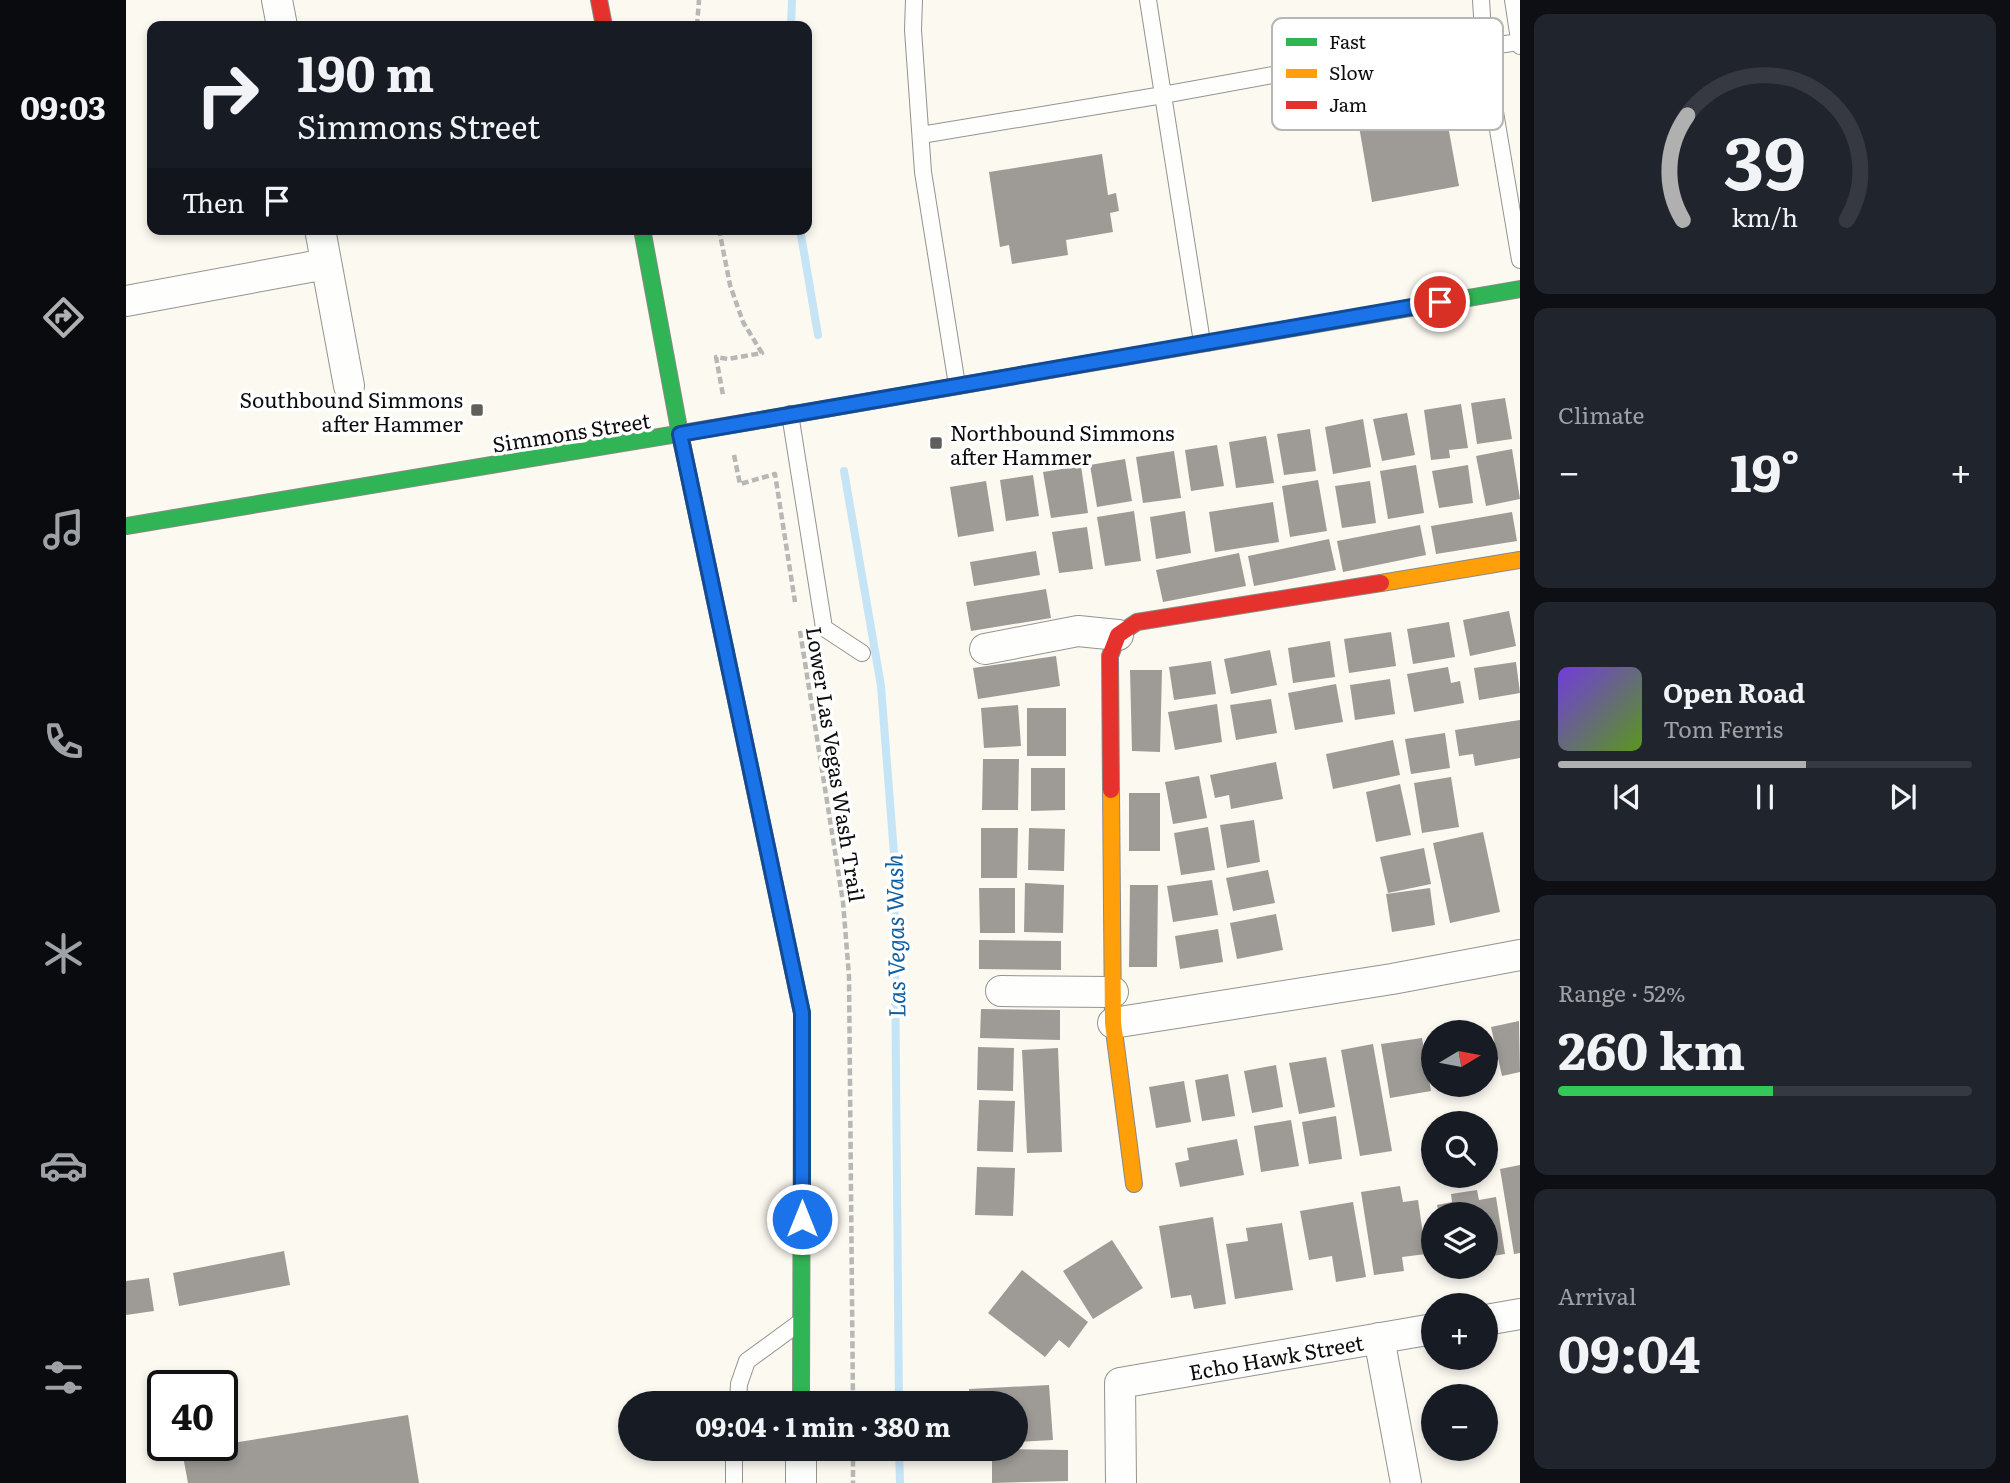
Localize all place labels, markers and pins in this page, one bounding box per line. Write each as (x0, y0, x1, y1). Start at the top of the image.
pin (1410, 272, 1470, 332)
place label: Southbound Simmons after Hammer (239, 383, 463, 438)
marker: Southbound Simmons after Hammer (469, 402, 485, 418)
place label: Northbound Simmons after Hammer (950, 416, 1175, 471)
marker: Northbound Simmons after Hammer (928, 435, 944, 451)

